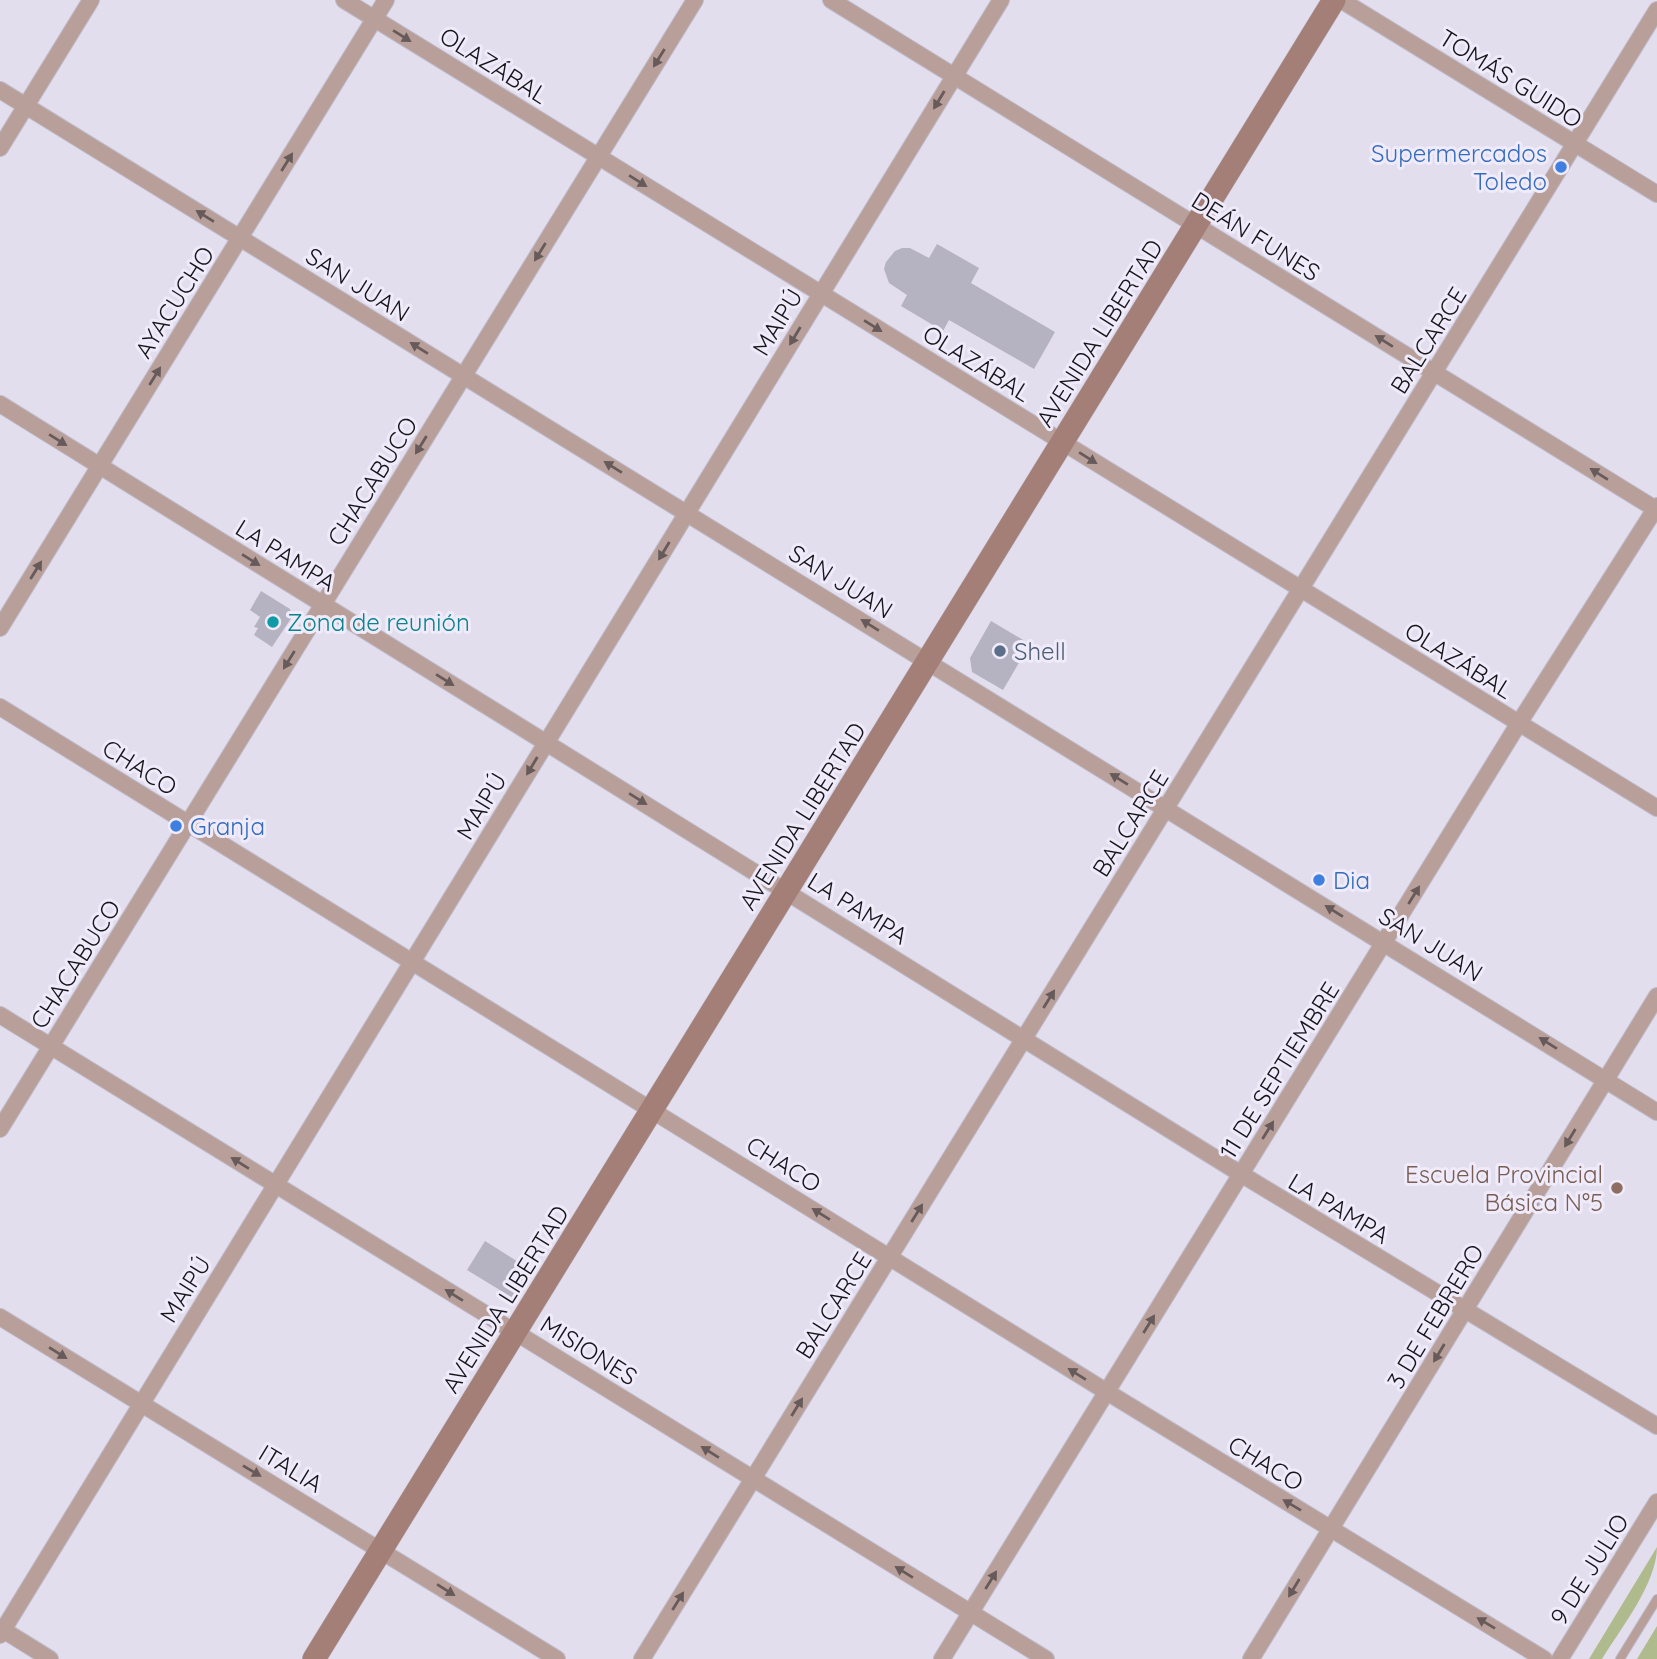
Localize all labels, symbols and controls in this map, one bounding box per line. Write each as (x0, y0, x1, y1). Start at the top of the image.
street label: OLAZÁBAL (434, 20, 554, 110)
street label: TOMÁS GUIDO (1434, 22, 1588, 134)
one-way arrow (393, 29, 412, 42)
one-way arrow (653, 49, 666, 68)
one-way arrow (933, 90, 946, 110)
place label: Supermercados Toledo (1371, 138, 1547, 196)
one-way arrow (281, 152, 293, 171)
marker: Supermercados Toledo (1553, 159, 1569, 175)
one-way arrow (628, 174, 647, 187)
street label: DEÁN FUNES (1186, 185, 1326, 287)
one-way arrow (195, 210, 214, 223)
street label: AVENIDA LIBERTAD (1029, 234, 1169, 432)
street label: AYACUCHO (128, 240, 220, 364)
street label: SAN JUAN (301, 240, 415, 328)
one-way arrow (534, 242, 547, 261)
street label: BALCARCE (1383, 281, 1473, 399)
street label: MAIPÚ (745, 283, 809, 361)
street label: OLAZÁBAL (917, 318, 1037, 408)
one-way arrow (864, 319, 883, 332)
one-way arrow (789, 326, 801, 345)
one-way arrow (1375, 335, 1394, 348)
one-way arrow (410, 342, 429, 355)
one-way arrow (149, 367, 161, 386)
street label: CHACABUCO (320, 411, 424, 551)
one-way arrow (48, 434, 68, 447)
one-way arrow (414, 436, 427, 455)
one-way arrow (1078, 451, 1097, 464)
one-way arrow (604, 461, 623, 474)
one-way arrow (1589, 467, 1609, 480)
street label: LA PAMPA (230, 512, 342, 598)
street label: SAN JUAN (784, 537, 898, 625)
one-way arrow (657, 541, 670, 560)
one-way arrow (242, 554, 261, 566)
one-way arrow (29, 561, 42, 580)
place label: Zona de reunión (287, 607, 470, 637)
marker: Zona de reunión (265, 614, 281, 630)
street label: OLAZÁBAL (1399, 615, 1519, 705)
one-way arrow (860, 619, 879, 631)
place label: Shell (1014, 636, 1066, 666)
marker: Shell (992, 643, 1008, 659)
one-way arrow (282, 651, 295, 670)
one-way arrow (435, 673, 454, 686)
street label: AVENIDA LIBERTAD (732, 717, 872, 915)
street label: CHACO (97, 732, 183, 802)
one-way arrow (526, 756, 538, 775)
street label: BALCARCE (1085, 764, 1175, 882)
street label: MAIPÚ (449, 767, 513, 845)
one-way arrow (1109, 772, 1129, 785)
one-way arrow (629, 793, 648, 806)
place label: Granja (190, 811, 265, 841)
marker: Granja (168, 818, 184, 834)
street label: LA PAMPA (802, 865, 914, 951)
place label: Dia (1333, 865, 1370, 895)
marker: Dia (1311, 872, 1327, 888)
one-way arrow (1407, 885, 1420, 904)
street label: CHACABUCO (23, 894, 127, 1034)
street label: SAN JUAN (1374, 900, 1488, 988)
one-way arrow (1324, 904, 1343, 917)
street label: 11 DE SEPTIEMBRE (1213, 976, 1345, 1164)
one-way arrow (1042, 989, 1055, 1008)
one-way arrow (1538, 1037, 1557, 1050)
one-way arrow (1262, 1121, 1275, 1140)
one-way arrow (1564, 1128, 1577, 1147)
street label: CHACO (741, 1129, 827, 1199)
one-way arrow (230, 1156, 249, 1169)
place label: Escuela Provincial Básica N°5 (1405, 1159, 1603, 1217)
street label: LA PAMPA (1283, 1166, 1395, 1250)
marker: Escuela Provincial Básica N°5 (1609, 1180, 1625, 1196)
street label: AVENIDA LIBERTAD (435, 1200, 575, 1398)
one-way arrow (910, 1204, 923, 1223)
one-way arrow (812, 1208, 831, 1221)
street label: 3 DE FEBRERO (1380, 1238, 1490, 1394)
street label: BALCARCE (788, 1246, 878, 1364)
street label: MAIPÚ (153, 1250, 217, 1328)
one-way arrow (445, 1288, 464, 1301)
street label: MISIONES (535, 1309, 643, 1391)
one-way arrow (1143, 1314, 1155, 1333)
one-way arrow (1432, 1343, 1445, 1362)
one-way arrow (49, 1346, 68, 1359)
one-way arrow (1067, 1367, 1086, 1380)
one-way arrow (791, 1398, 804, 1417)
street label: CHACO (1223, 1429, 1309, 1497)
street label: ITALIA (254, 1437, 328, 1499)
one-way arrow (701, 1446, 720, 1459)
one-way arrow (243, 1465, 262, 1478)
one-way arrow (1282, 1499, 1301, 1511)
street label: 9 DE JULIO (1543, 1508, 1635, 1630)
one-way arrow (895, 1565, 914, 1578)
one-way arrow (985, 1571, 998, 1590)
one-way arrow (1288, 1579, 1301, 1598)
one-way arrow (436, 1584, 456, 1597)
one-way arrow (672, 1591, 685, 1610)
one-way arrow (1476, 1617, 1495, 1630)

